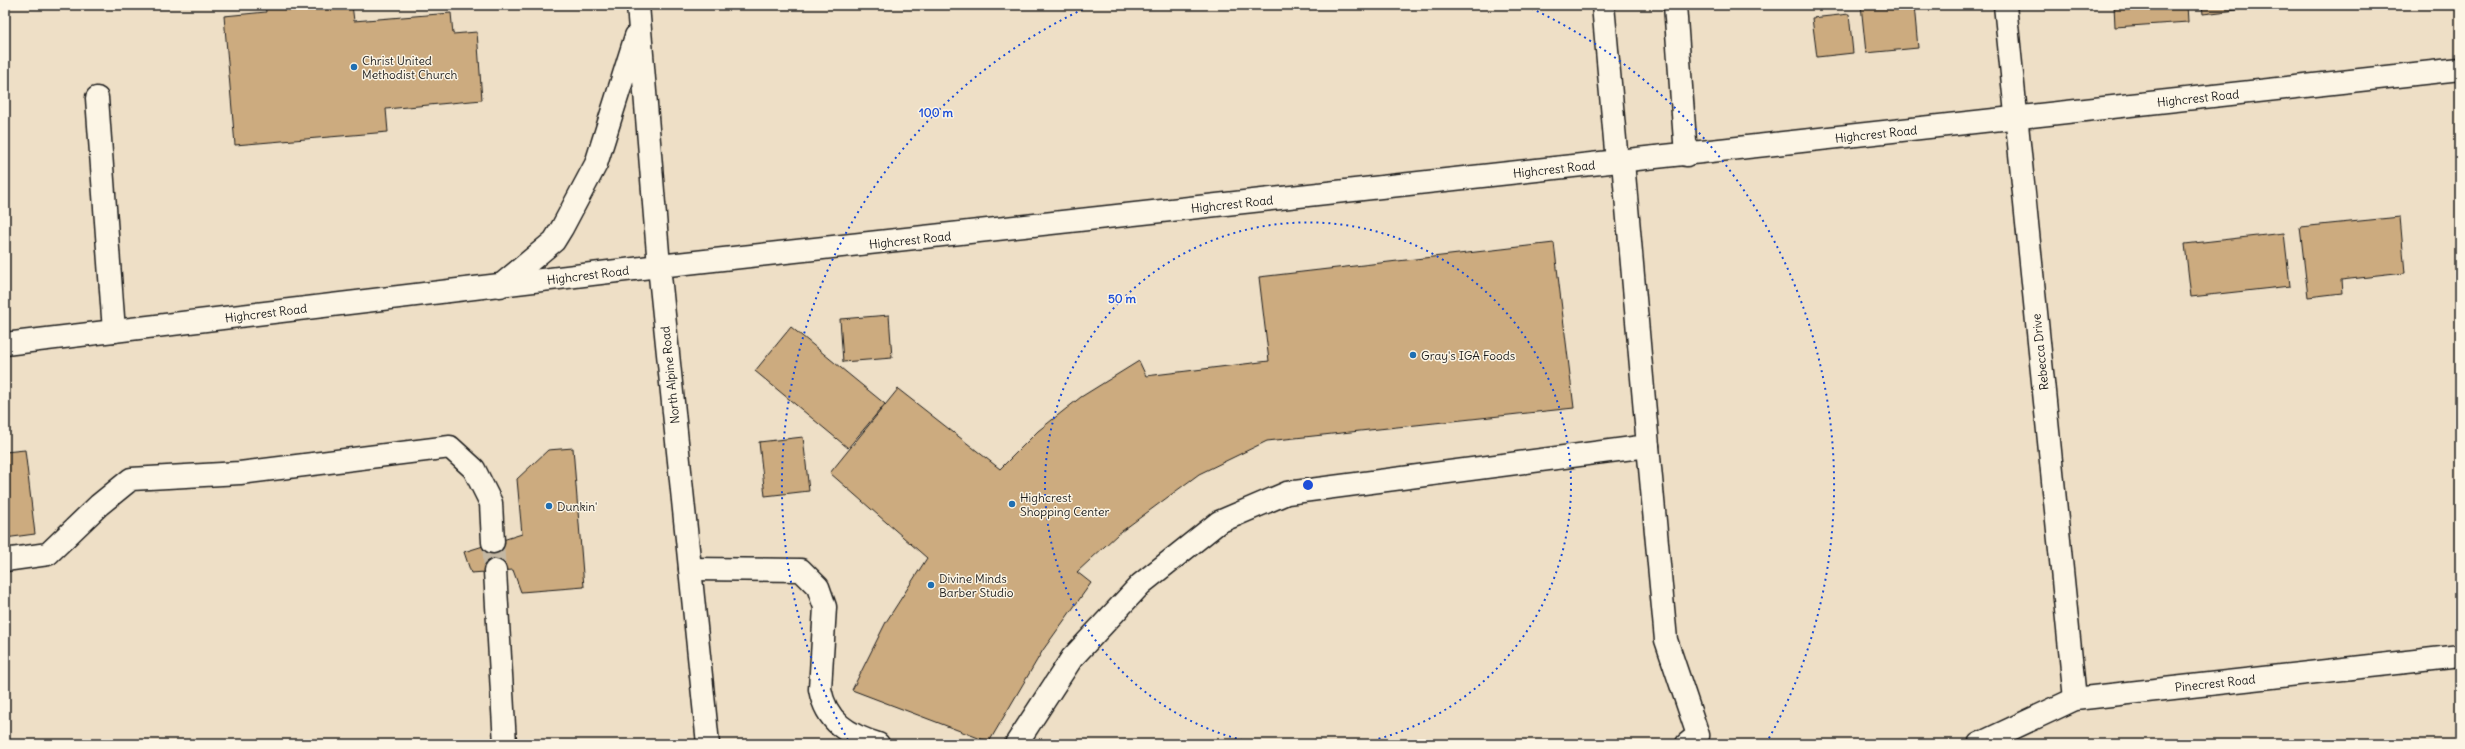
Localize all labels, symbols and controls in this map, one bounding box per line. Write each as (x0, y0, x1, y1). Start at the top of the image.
place label: Christ United Methodist Church (362, 53, 458, 82)
marker: Christ United Methodist Church (349, 62, 359, 72)
street label: Highcrest Road (2156, 86, 2240, 110)
text: 100 m (919, 105, 953, 120)
street label: Highcrest Road (1834, 122, 1918, 146)
street label: Highcrest Road (1512, 157, 1596, 181)
street label: Highcrest Road (1190, 192, 1274, 216)
street label: Highcrest Road (868, 228, 952, 252)
street label: Highcrest Road (546, 263, 630, 287)
text: 50 m (1108, 291, 1137, 306)
street label: Highcrest Road (224, 301, 308, 325)
street label: Rebecca Drive (2029, 313, 2051, 391)
street label: North Alpine Road (657, 325, 683, 425)
place label: Gray's IGA Foods (1421, 348, 1515, 363)
marker: Gray's IGA Foods (1408, 350, 1418, 360)
centre of rings (1301, 478, 1315, 492)
place label: Highcrest Shopping Center (1020, 490, 1109, 519)
place label: Dunkin' (557, 499, 597, 514)
marker: Highcrest Shopping Center (1007, 499, 1017, 509)
marker: Dunkin' (544, 501, 554, 511)
place label: Divine Minds Barber Studio (939, 571, 1014, 600)
marker: Divine Minds Barber Studio (926, 580, 936, 590)
street label: Pinecrest Road (2174, 671, 2256, 695)

